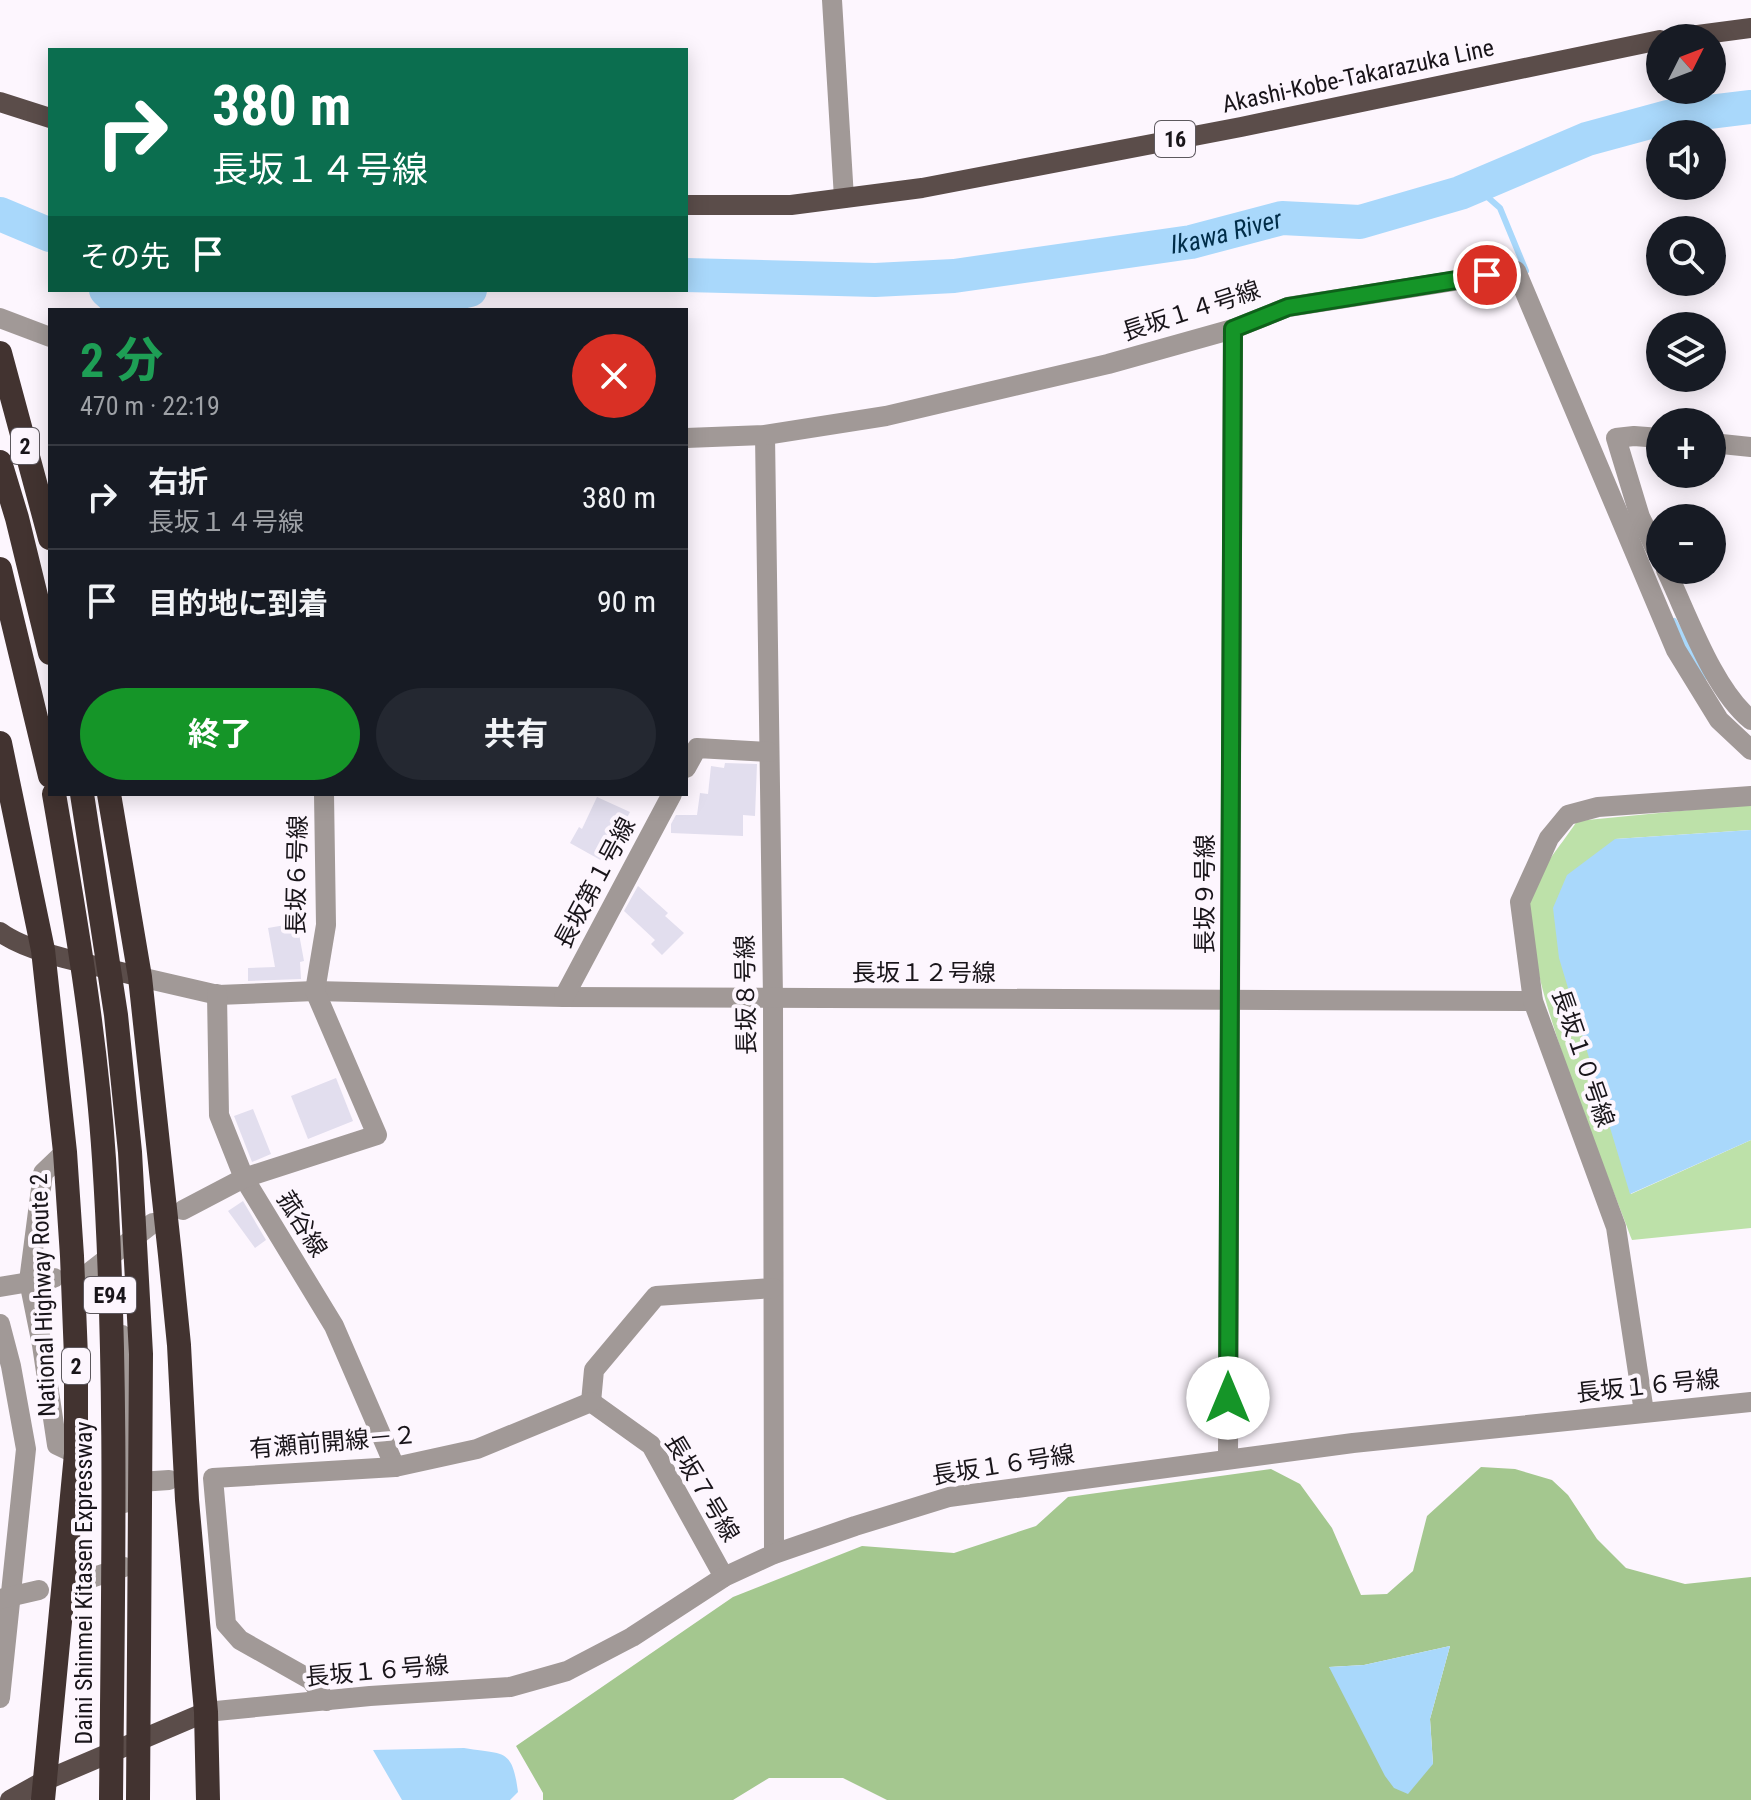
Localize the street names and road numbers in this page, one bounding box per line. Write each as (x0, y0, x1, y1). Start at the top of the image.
street label: Akashi-Kobe-Takarazuka Line (1220, 34, 1496, 118)
road number: 16 (1155, 121, 1195, 157)
street label: 長坂１４号線 (1118, 275, 1264, 347)
road number: 2 (11, 428, 39, 464)
street label: 長坂第１号線 (549, 813, 641, 953)
street label: 長坂６号線 (282, 815, 312, 935)
street label: 長坂９号線 (1191, 834, 1219, 954)
street label: 長坂８号線 (731, 935, 761, 1055)
street label: 長坂１２号線 (852, 959, 996, 987)
street label: 長坂１０号線 (1546, 985, 1620, 1131)
street label: National Highway Route 2 (25, 1173, 61, 1417)
street label: 菰谷線 (271, 1186, 333, 1262)
road number: E94 (84, 1277, 136, 1313)
road number: 2 (62, 1348, 90, 1384)
street label: 長坂１６号線 (1575, 1365, 1721, 1407)
street label: 有瀬前開線－２ (248, 1421, 418, 1463)
street label: Daini Shinmei Kitasen Expressway (70, 1422, 98, 1744)
street label: 長坂７号線 (659, 1429, 745, 1547)
street label: 長坂１６号線 (930, 1440, 1076, 1490)
street label: 長坂１６号線 (304, 1651, 450, 1691)

